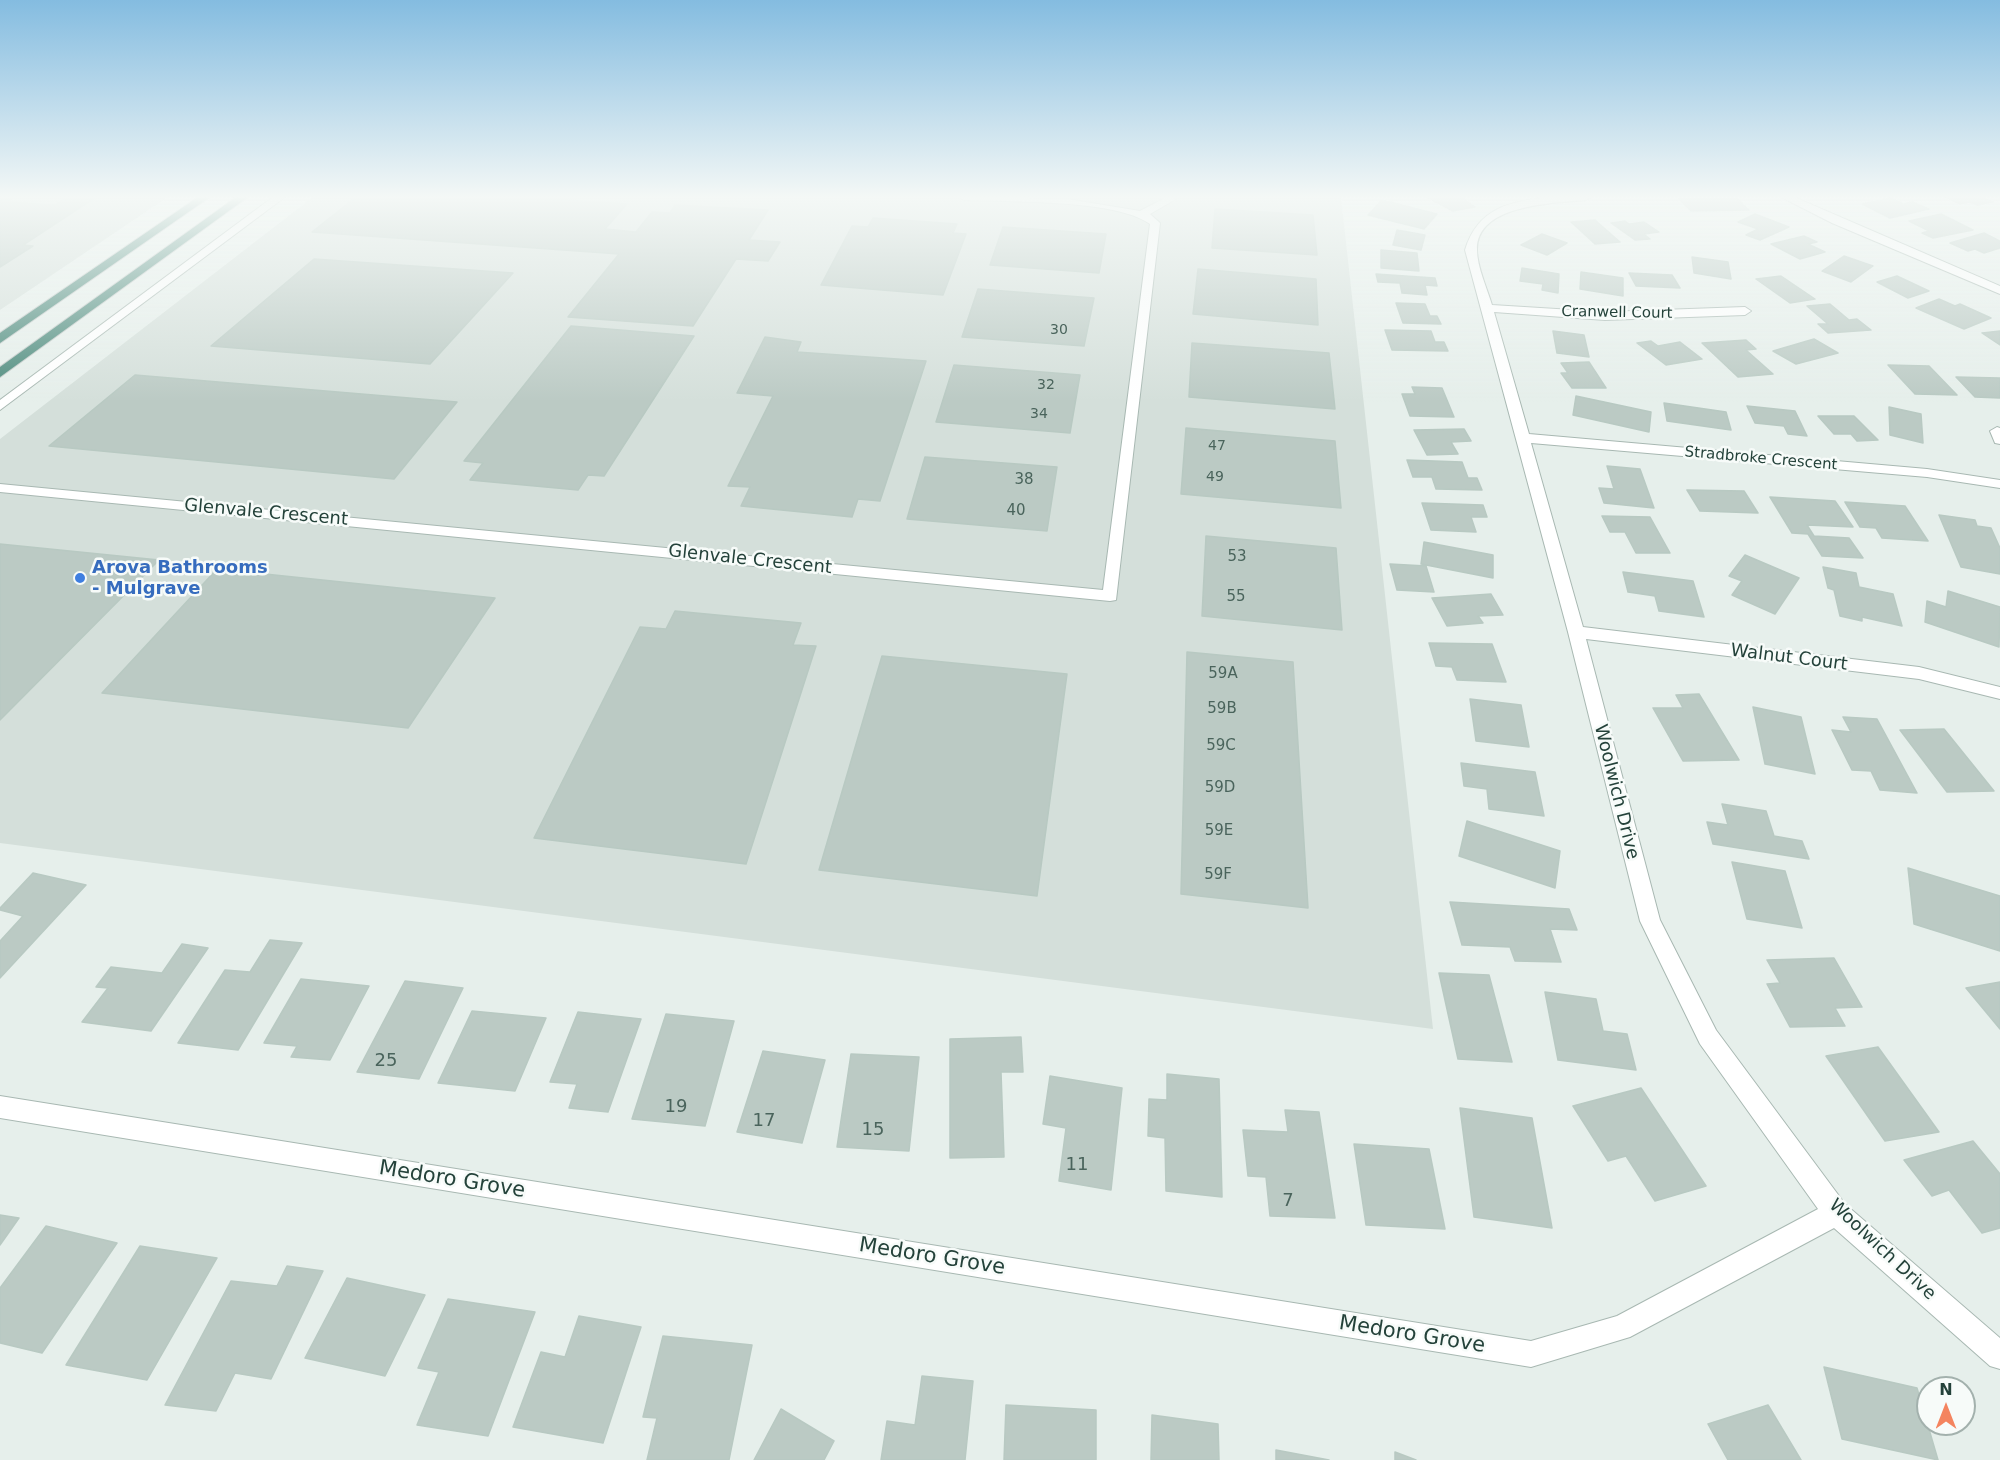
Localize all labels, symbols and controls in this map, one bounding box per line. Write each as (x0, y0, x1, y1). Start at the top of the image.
street label: Cranwell Court (1561, 303, 1673, 323)
house number: 30 (1050, 322, 1068, 338)
house number: 32 (1037, 377, 1055, 393)
house number: 34 (1030, 406, 1048, 422)
house number: 47 (1208, 438, 1226, 454)
street label: Stradbroke Crescent (1684, 443, 1838, 475)
house number: 49 (1206, 469, 1224, 485)
house number: 38 (1014, 471, 1034, 489)
street label: Glenvale Crescent (183, 495, 349, 531)
house number: 40 (1006, 502, 1026, 520)
street label: Glenvale Crescent (667, 541, 833, 579)
house number: 53 (1227, 548, 1247, 566)
place label: Arova Bathrooms - Mulgrave (92, 557, 268, 600)
marker: Arova Bathrooms - Mulgrave (73, 571, 87, 585)
house number: 55 (1226, 588, 1246, 606)
street label: Walnut Court (1729, 640, 1849, 676)
house number: 59A (1208, 665, 1238, 683)
house number: 59B (1207, 700, 1237, 718)
street label: Woolwich Drive (1589, 722, 1643, 862)
house number: 59C (1206, 737, 1236, 755)
house number: 59D (1205, 779, 1235, 797)
house number: 59E (1205, 822, 1233, 840)
house number: 59F (1204, 866, 1232, 884)
house number: 25 (375, 1050, 397, 1072)
house number: 19 (665, 1096, 687, 1118)
house number: 17 (753, 1110, 775, 1132)
house number: 15 (862, 1119, 884, 1141)
house number: 11 (1066, 1154, 1088, 1176)
street label: Medoro Grove (377, 1156, 527, 1204)
house number: 7 (1282, 1190, 1294, 1212)
street label: Woolwich Drive (1824, 1195, 1940, 1305)
street label: Medoro Grove (857, 1233, 1007, 1281)
street label: Medoro Grove (1337, 1311, 1487, 1359)
north arrow (1916, 1376, 1976, 1436)
text: N (1939, 1380, 1953, 1399)

